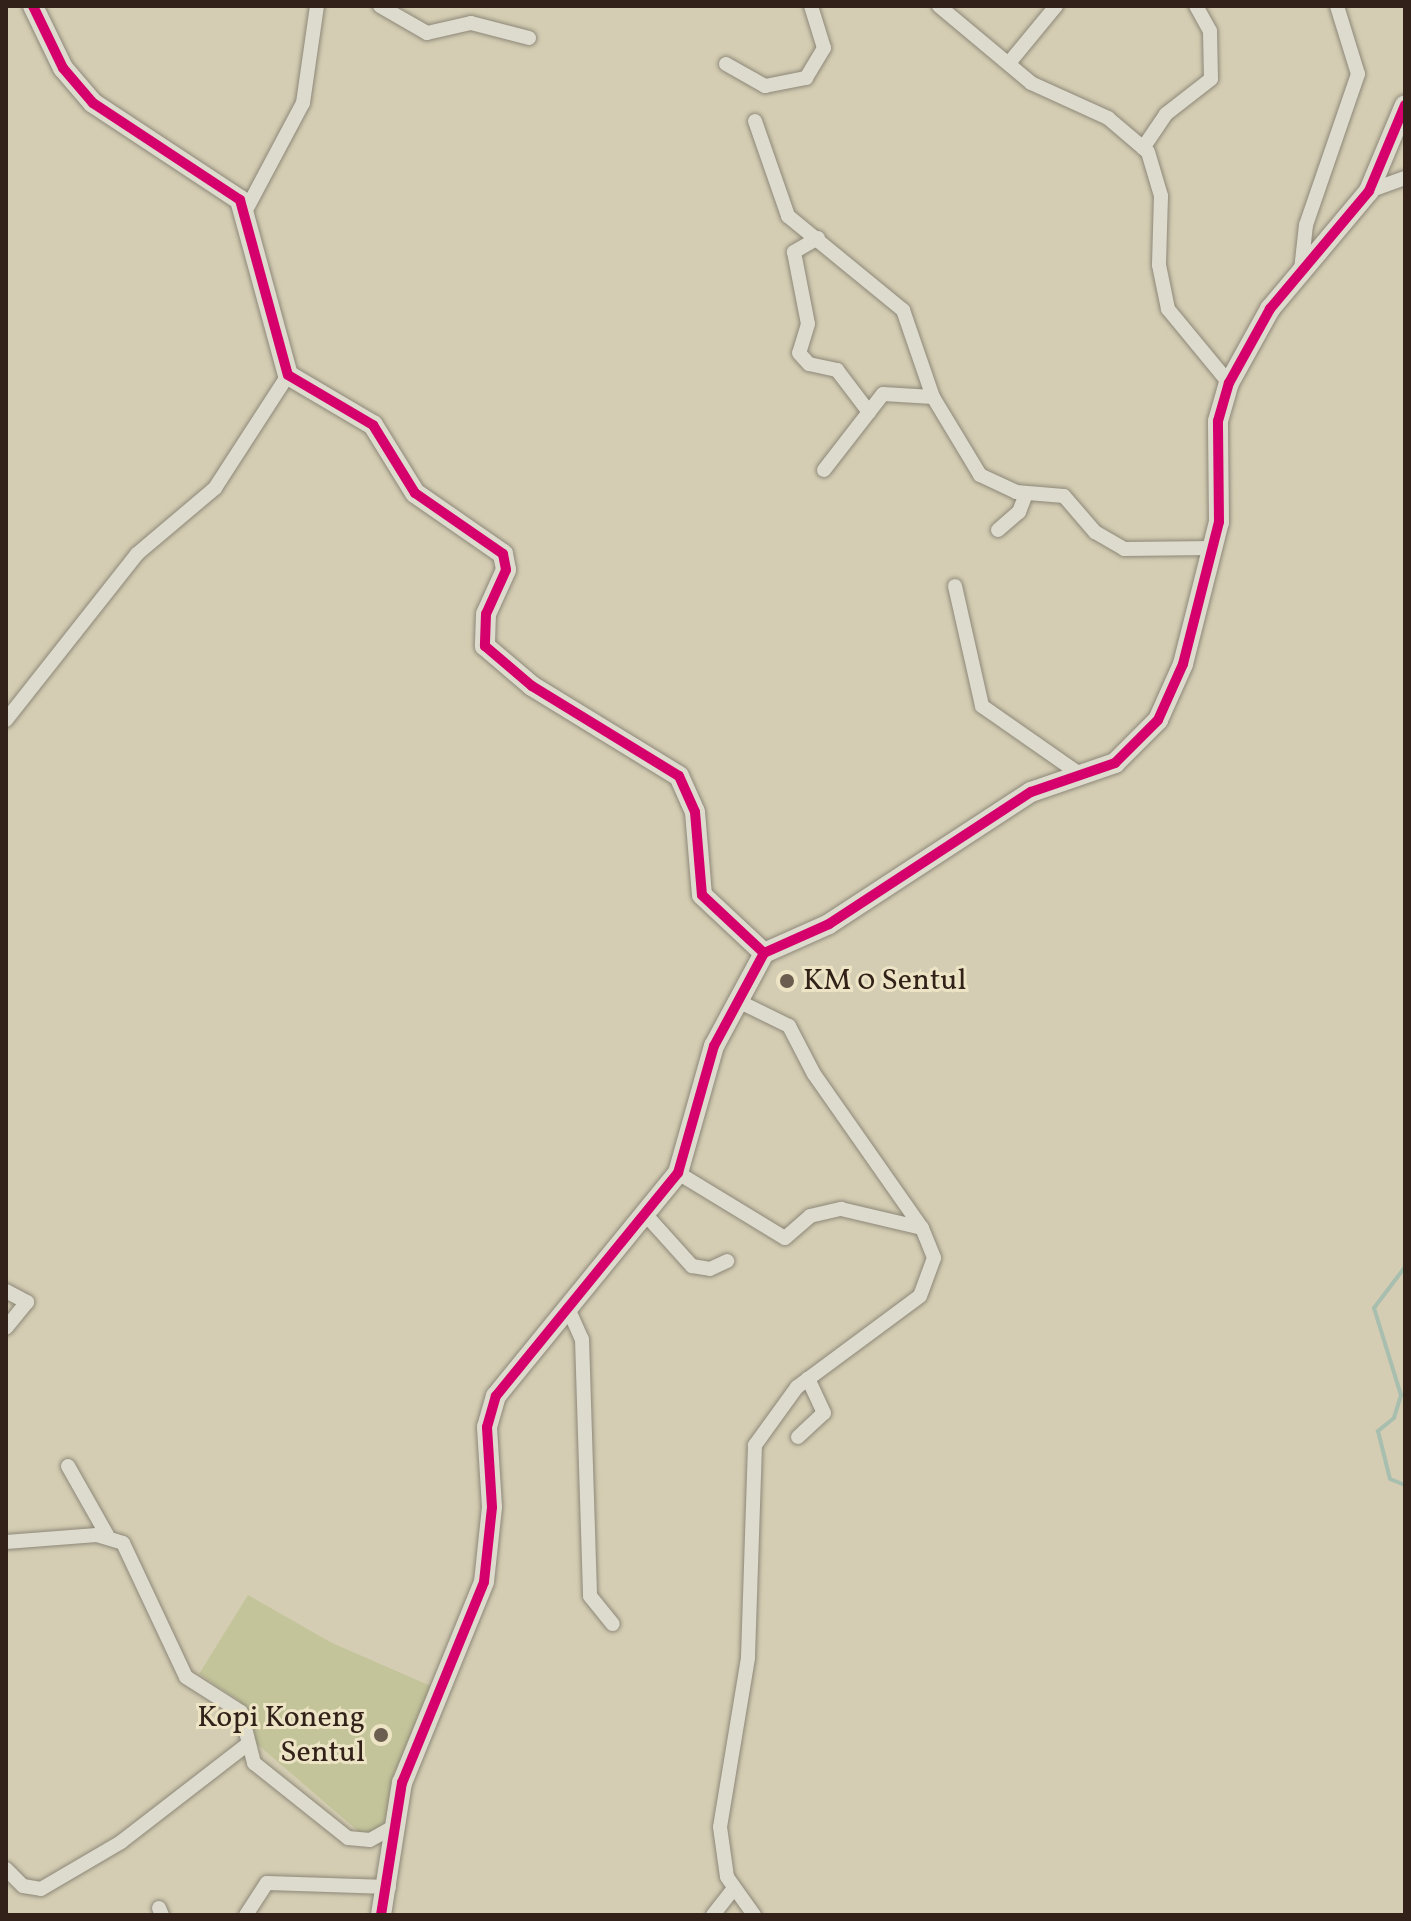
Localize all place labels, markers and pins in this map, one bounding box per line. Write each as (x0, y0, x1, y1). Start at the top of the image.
place label: KM 0 Sentul (803, 963, 966, 999)
marker: KM 0 Sentul (778, 972, 796, 990)
place label: Kopi Koneng Sentul (197, 1700, 365, 1770)
marker: Kopi Koneng Sentul (372, 1726, 390, 1744)

